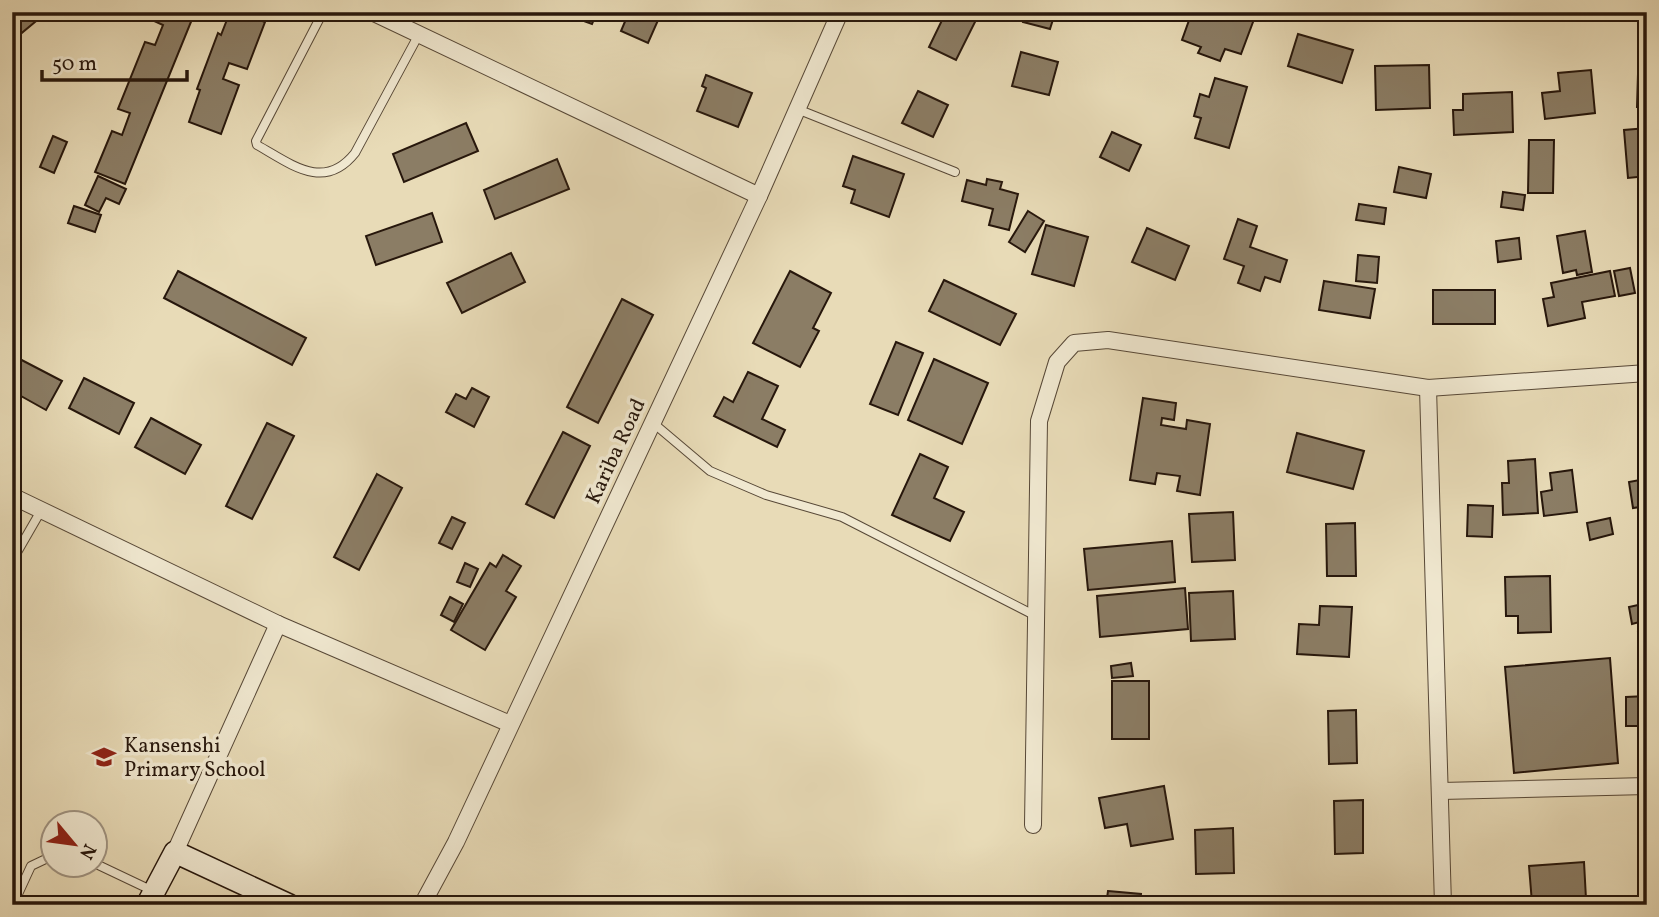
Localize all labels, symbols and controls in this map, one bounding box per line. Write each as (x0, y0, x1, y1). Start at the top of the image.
scale bar (42, 38, 187, 82)
text: 50 m (52, 50, 97, 79)
street label: Kariba Road (579, 394, 653, 509)
place label: Kansenshi Primary School (124, 732, 265, 785)
school or university icon: Kansenshi Primary School (90, 743, 118, 771)
north arrow (38, 808, 108, 878)
text: N (72, 839, 102, 864)

